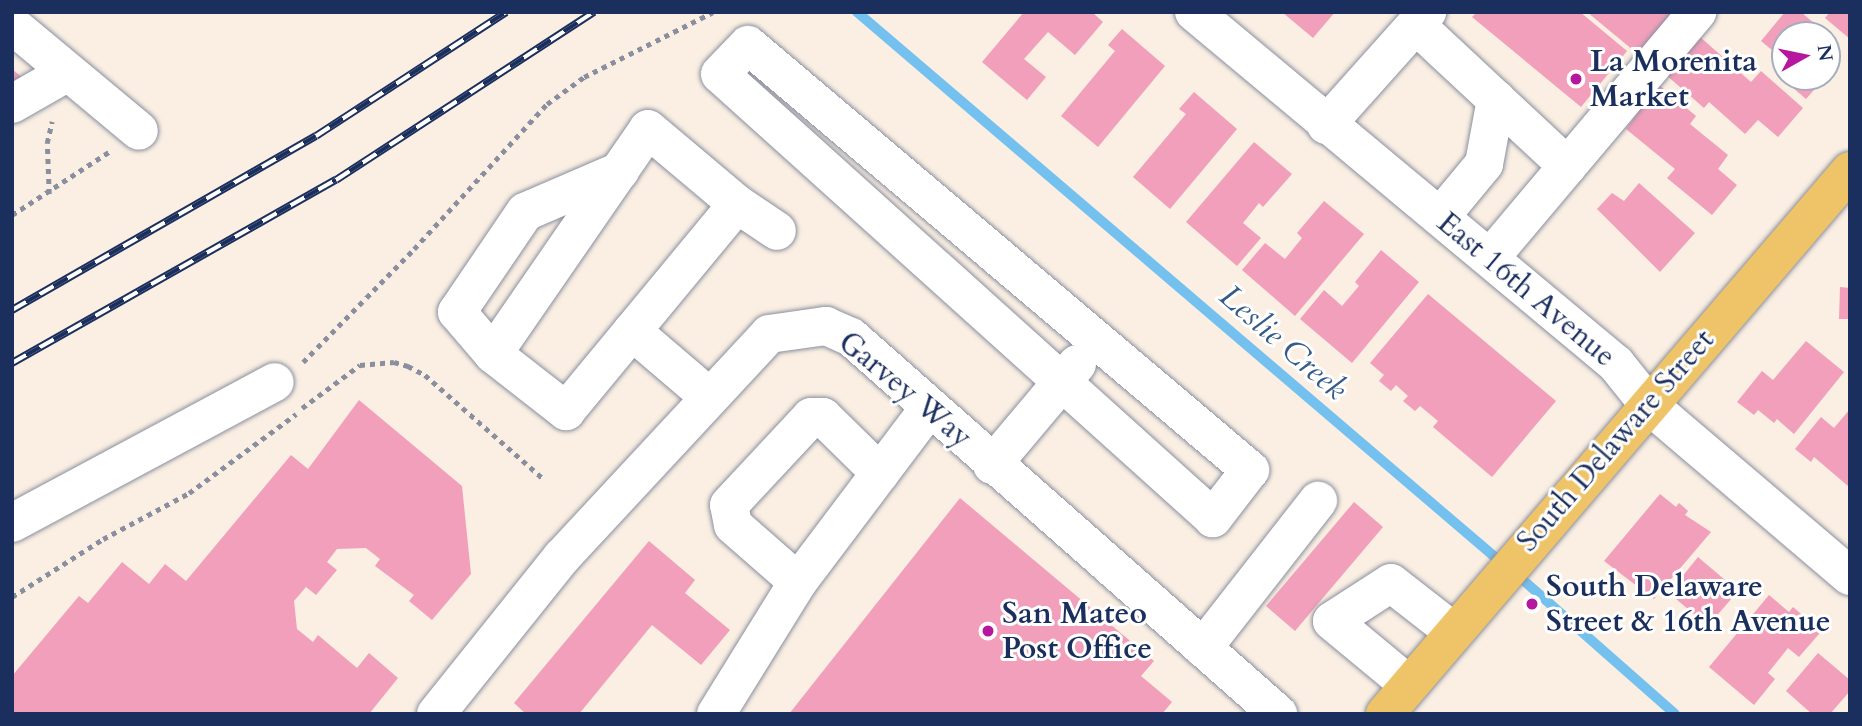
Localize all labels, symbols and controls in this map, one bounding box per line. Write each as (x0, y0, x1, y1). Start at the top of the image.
north arrow (1771, 21, 1841, 91)
text: N (1811, 43, 1839, 63)
place label: La Morenita Market (1590, 44, 1757, 114)
marker: La Morenita Market (1568, 71, 1584, 87)
street label: East 16th Avenue (1430, 205, 1622, 375)
water label: Leslie Creek (1211, 277, 1355, 409)
street label: South Delaware Street (1510, 323, 1722, 559)
street label: Garvey Way (831, 324, 979, 456)
place label: South Delaware Street & 16th Avenue (1546, 569, 1831, 640)
place label: San Mateo Post Office (1002, 596, 1152, 666)
marker: South Delaware Street & 16th Avenue (1524, 596, 1540, 612)
marker: San Mateo Post Office (980, 623, 996, 639)

